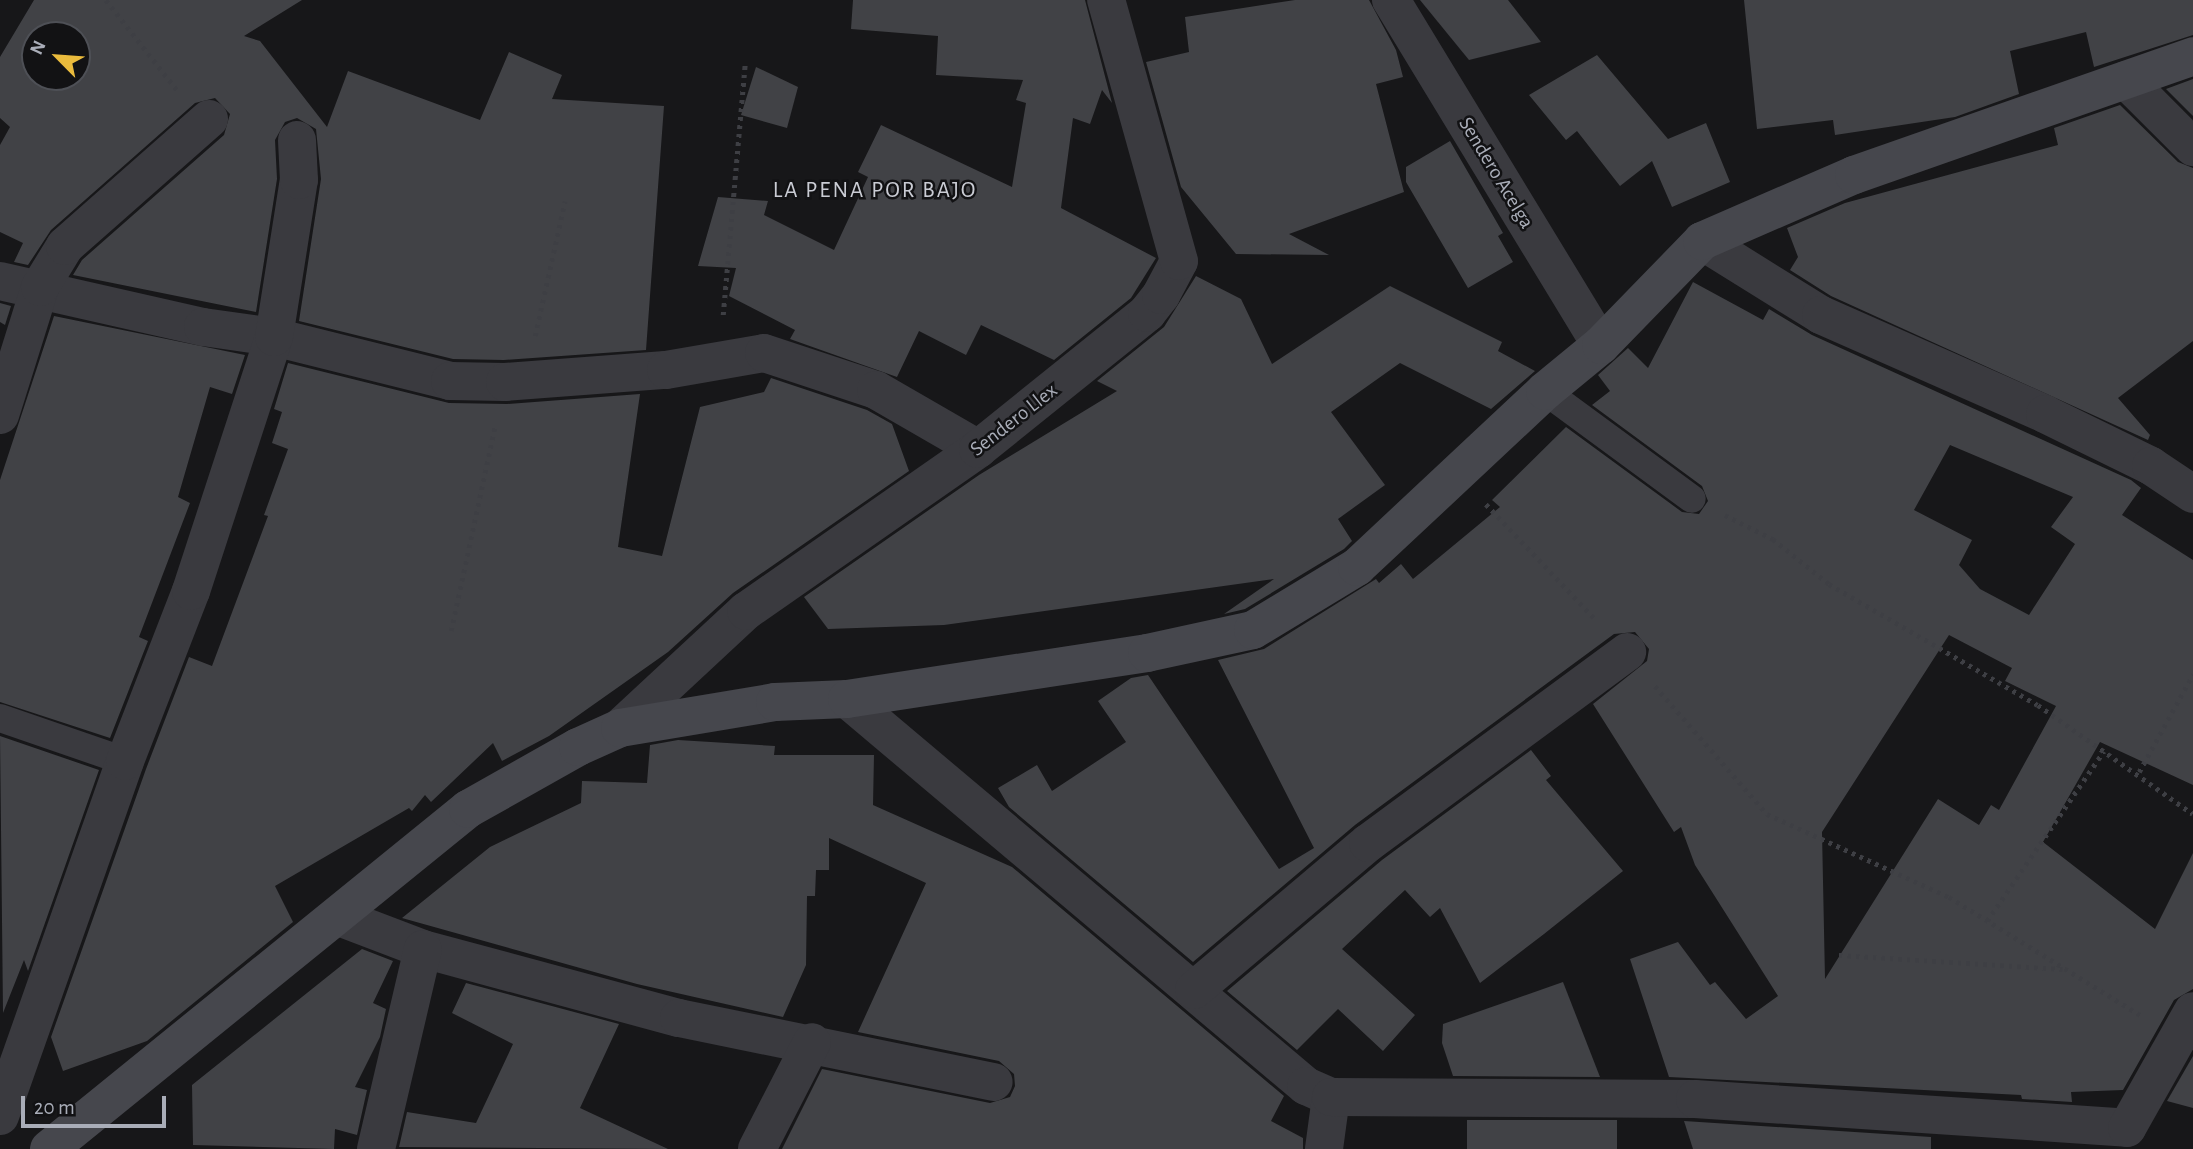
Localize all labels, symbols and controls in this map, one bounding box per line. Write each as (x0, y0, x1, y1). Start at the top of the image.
north arrow (21, 21, 91, 91)
text: N (27, 38, 50, 58)
street label: Sendero Acelga (1453, 113, 1539, 233)
district label: LA PENA POR BAJO (775, 177, 975, 205)
street label: Sendero Llex (965, 378, 1063, 462)
scale bar (24, 1082, 170, 1126)
text: 20 m (34, 1097, 75, 1118)

